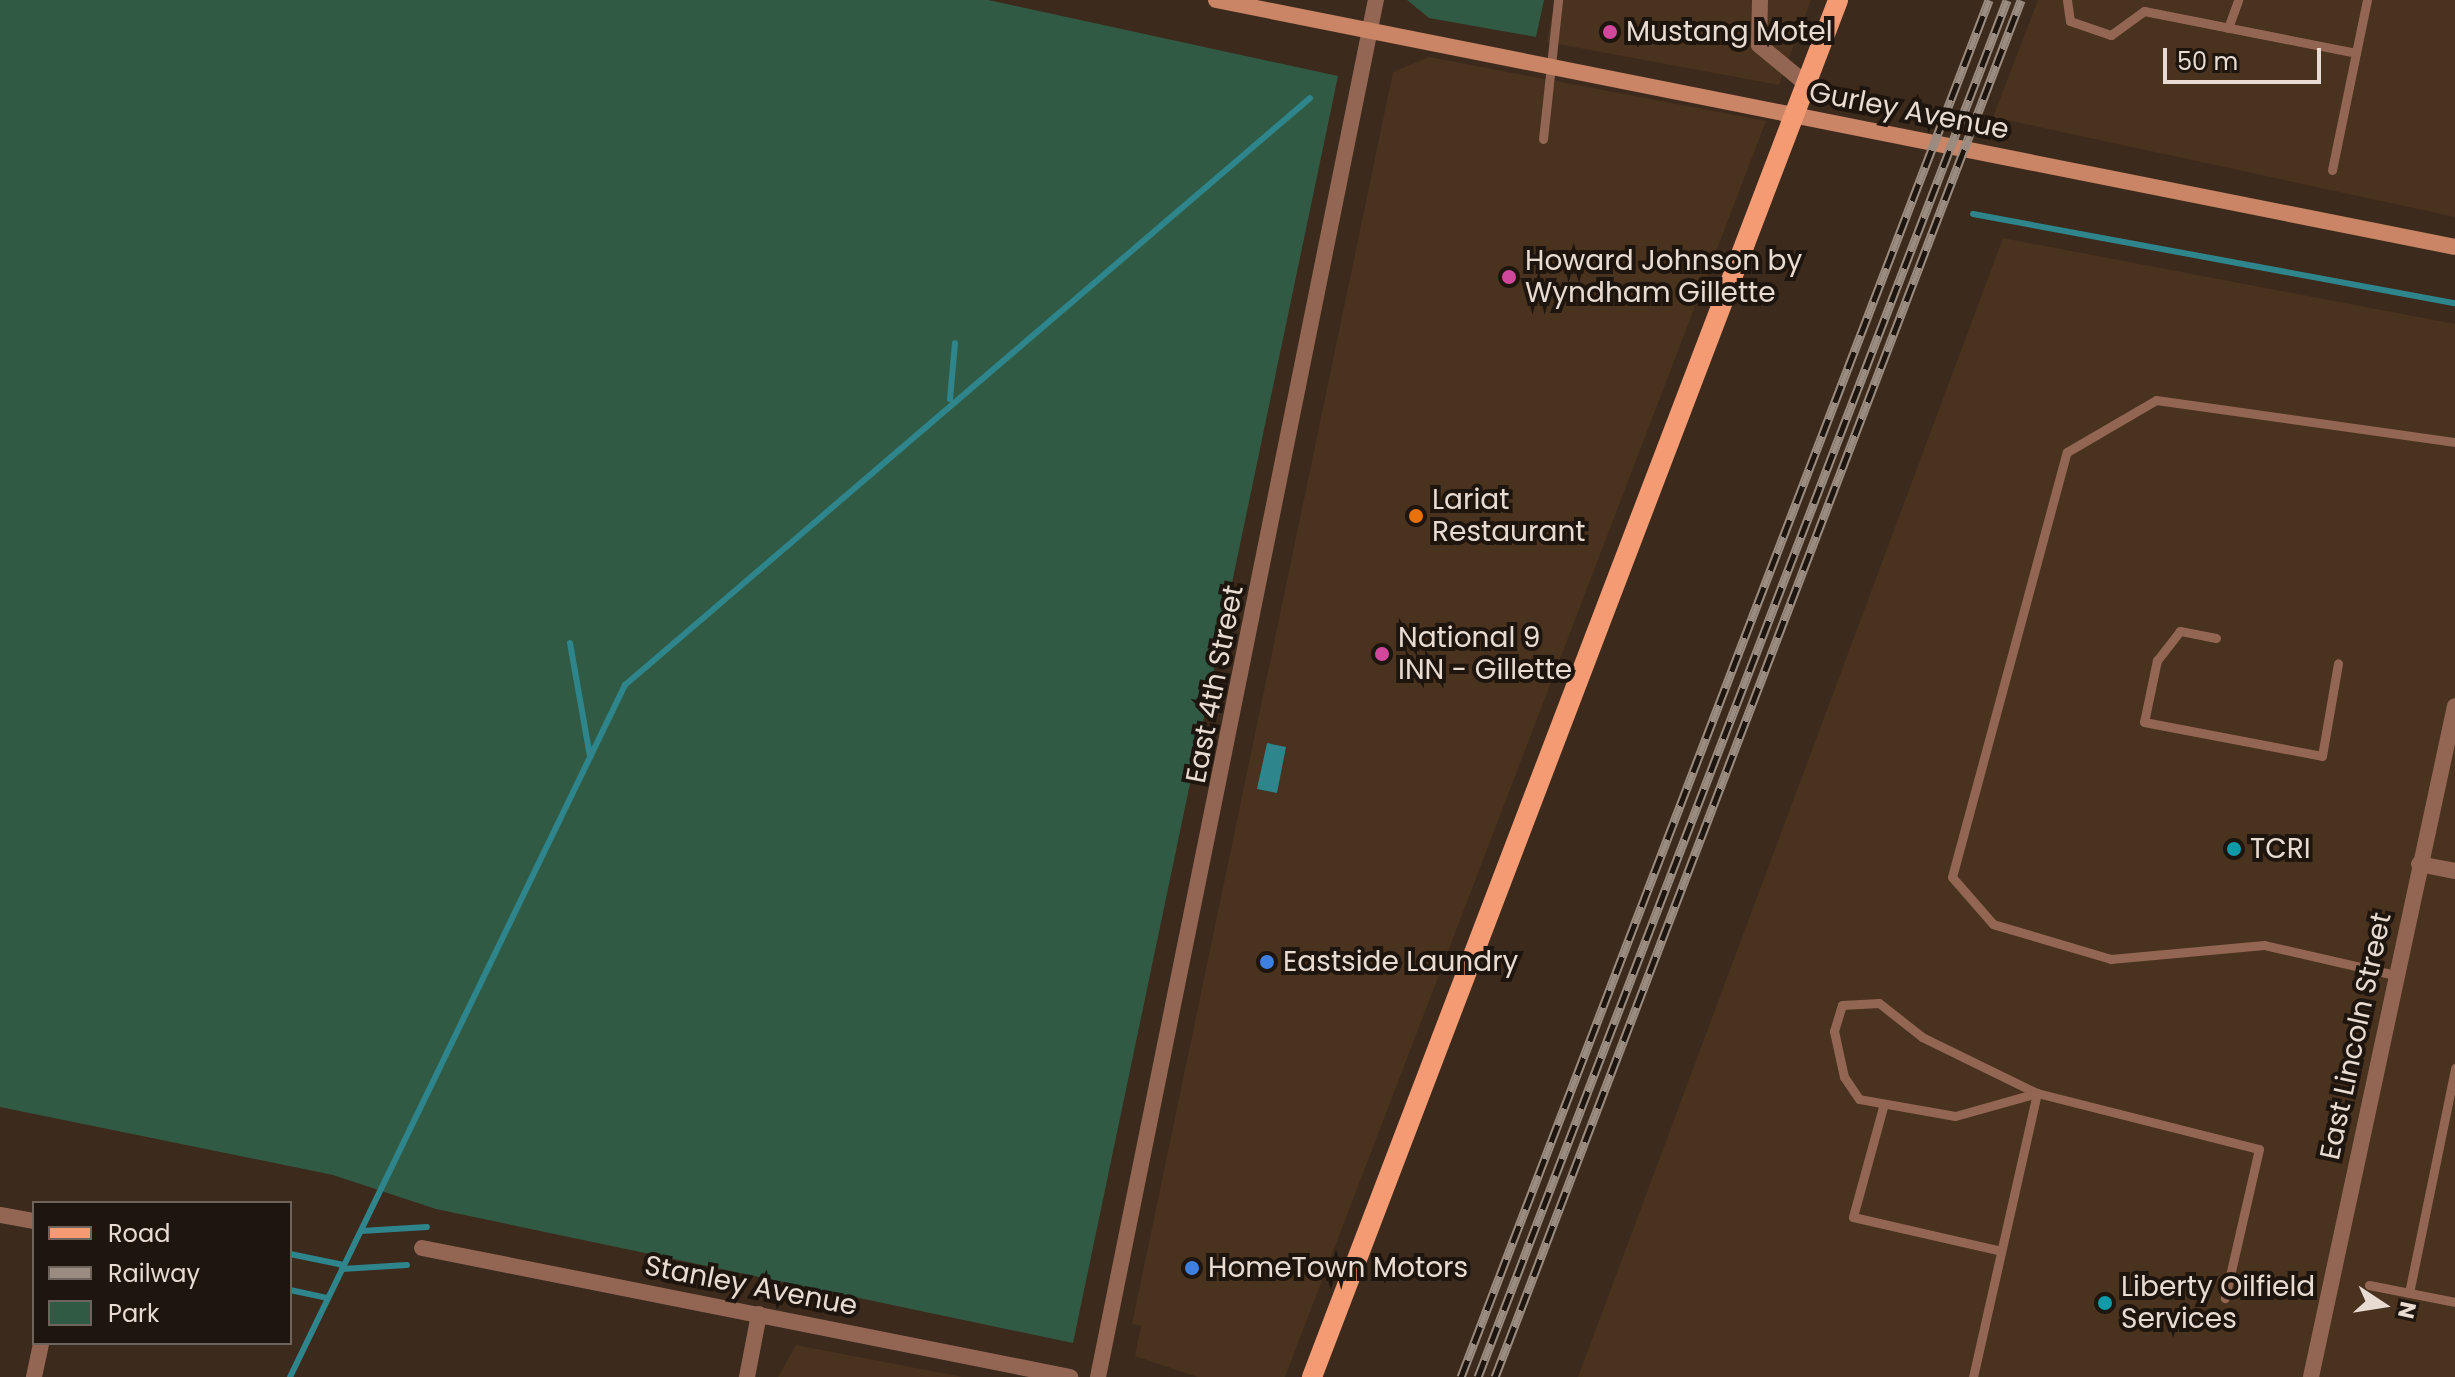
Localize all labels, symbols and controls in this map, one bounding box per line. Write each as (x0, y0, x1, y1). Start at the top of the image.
place label: Mustang Motel (1626, 15, 1833, 49)
marker: Mustang Motel (1601, 23, 1619, 41)
scale bar (2167, 32, 2325, 82)
text: 50 m (2177, 45, 2238, 78)
street label: Gurley Avenue (1806, 75, 2012, 147)
place label: Howard Johnson by Wyndham Gillette (1525, 244, 1802, 310)
marker: Howard Johnson by Wyndham Gillette (1500, 268, 1518, 286)
place label: Lariat Restaurant (1432, 483, 1586, 549)
marker: Lariat Restaurant (1407, 507, 1425, 525)
street label: East 4th Street (1179, 582, 1251, 786)
place label: National 9 INN - Gillette (1398, 621, 1572, 687)
marker: National 9 INN - Gillette (1373, 645, 1391, 663)
place label: TCRI (2250, 832, 2311, 866)
marker: TCRI (2225, 840, 2243, 858)
street label: East Lincoln Street (2313, 909, 2399, 1163)
place label: Eastside Laundry (1283, 945, 1518, 979)
marker: Eastside Laundry (1258, 953, 1276, 971)
legend (32, 1201, 292, 1345)
text: Road (108, 1217, 170, 1250)
street label: Stanley Avenue (642, 1249, 860, 1323)
place label: HomeTown Motors (1208, 1251, 1468, 1285)
text: Railway (108, 1257, 200, 1290)
marker: HomeTown Motors (1183, 1259, 1201, 1277)
north arrow (2343, 1265, 2423, 1345)
place label: Liberty Oilfield Services (2121, 1270, 2315, 1336)
marker: Liberty Oilfield Services (2096, 1294, 2114, 1312)
text: Park (108, 1297, 159, 1330)
text: N (2390, 1299, 2424, 1321)

